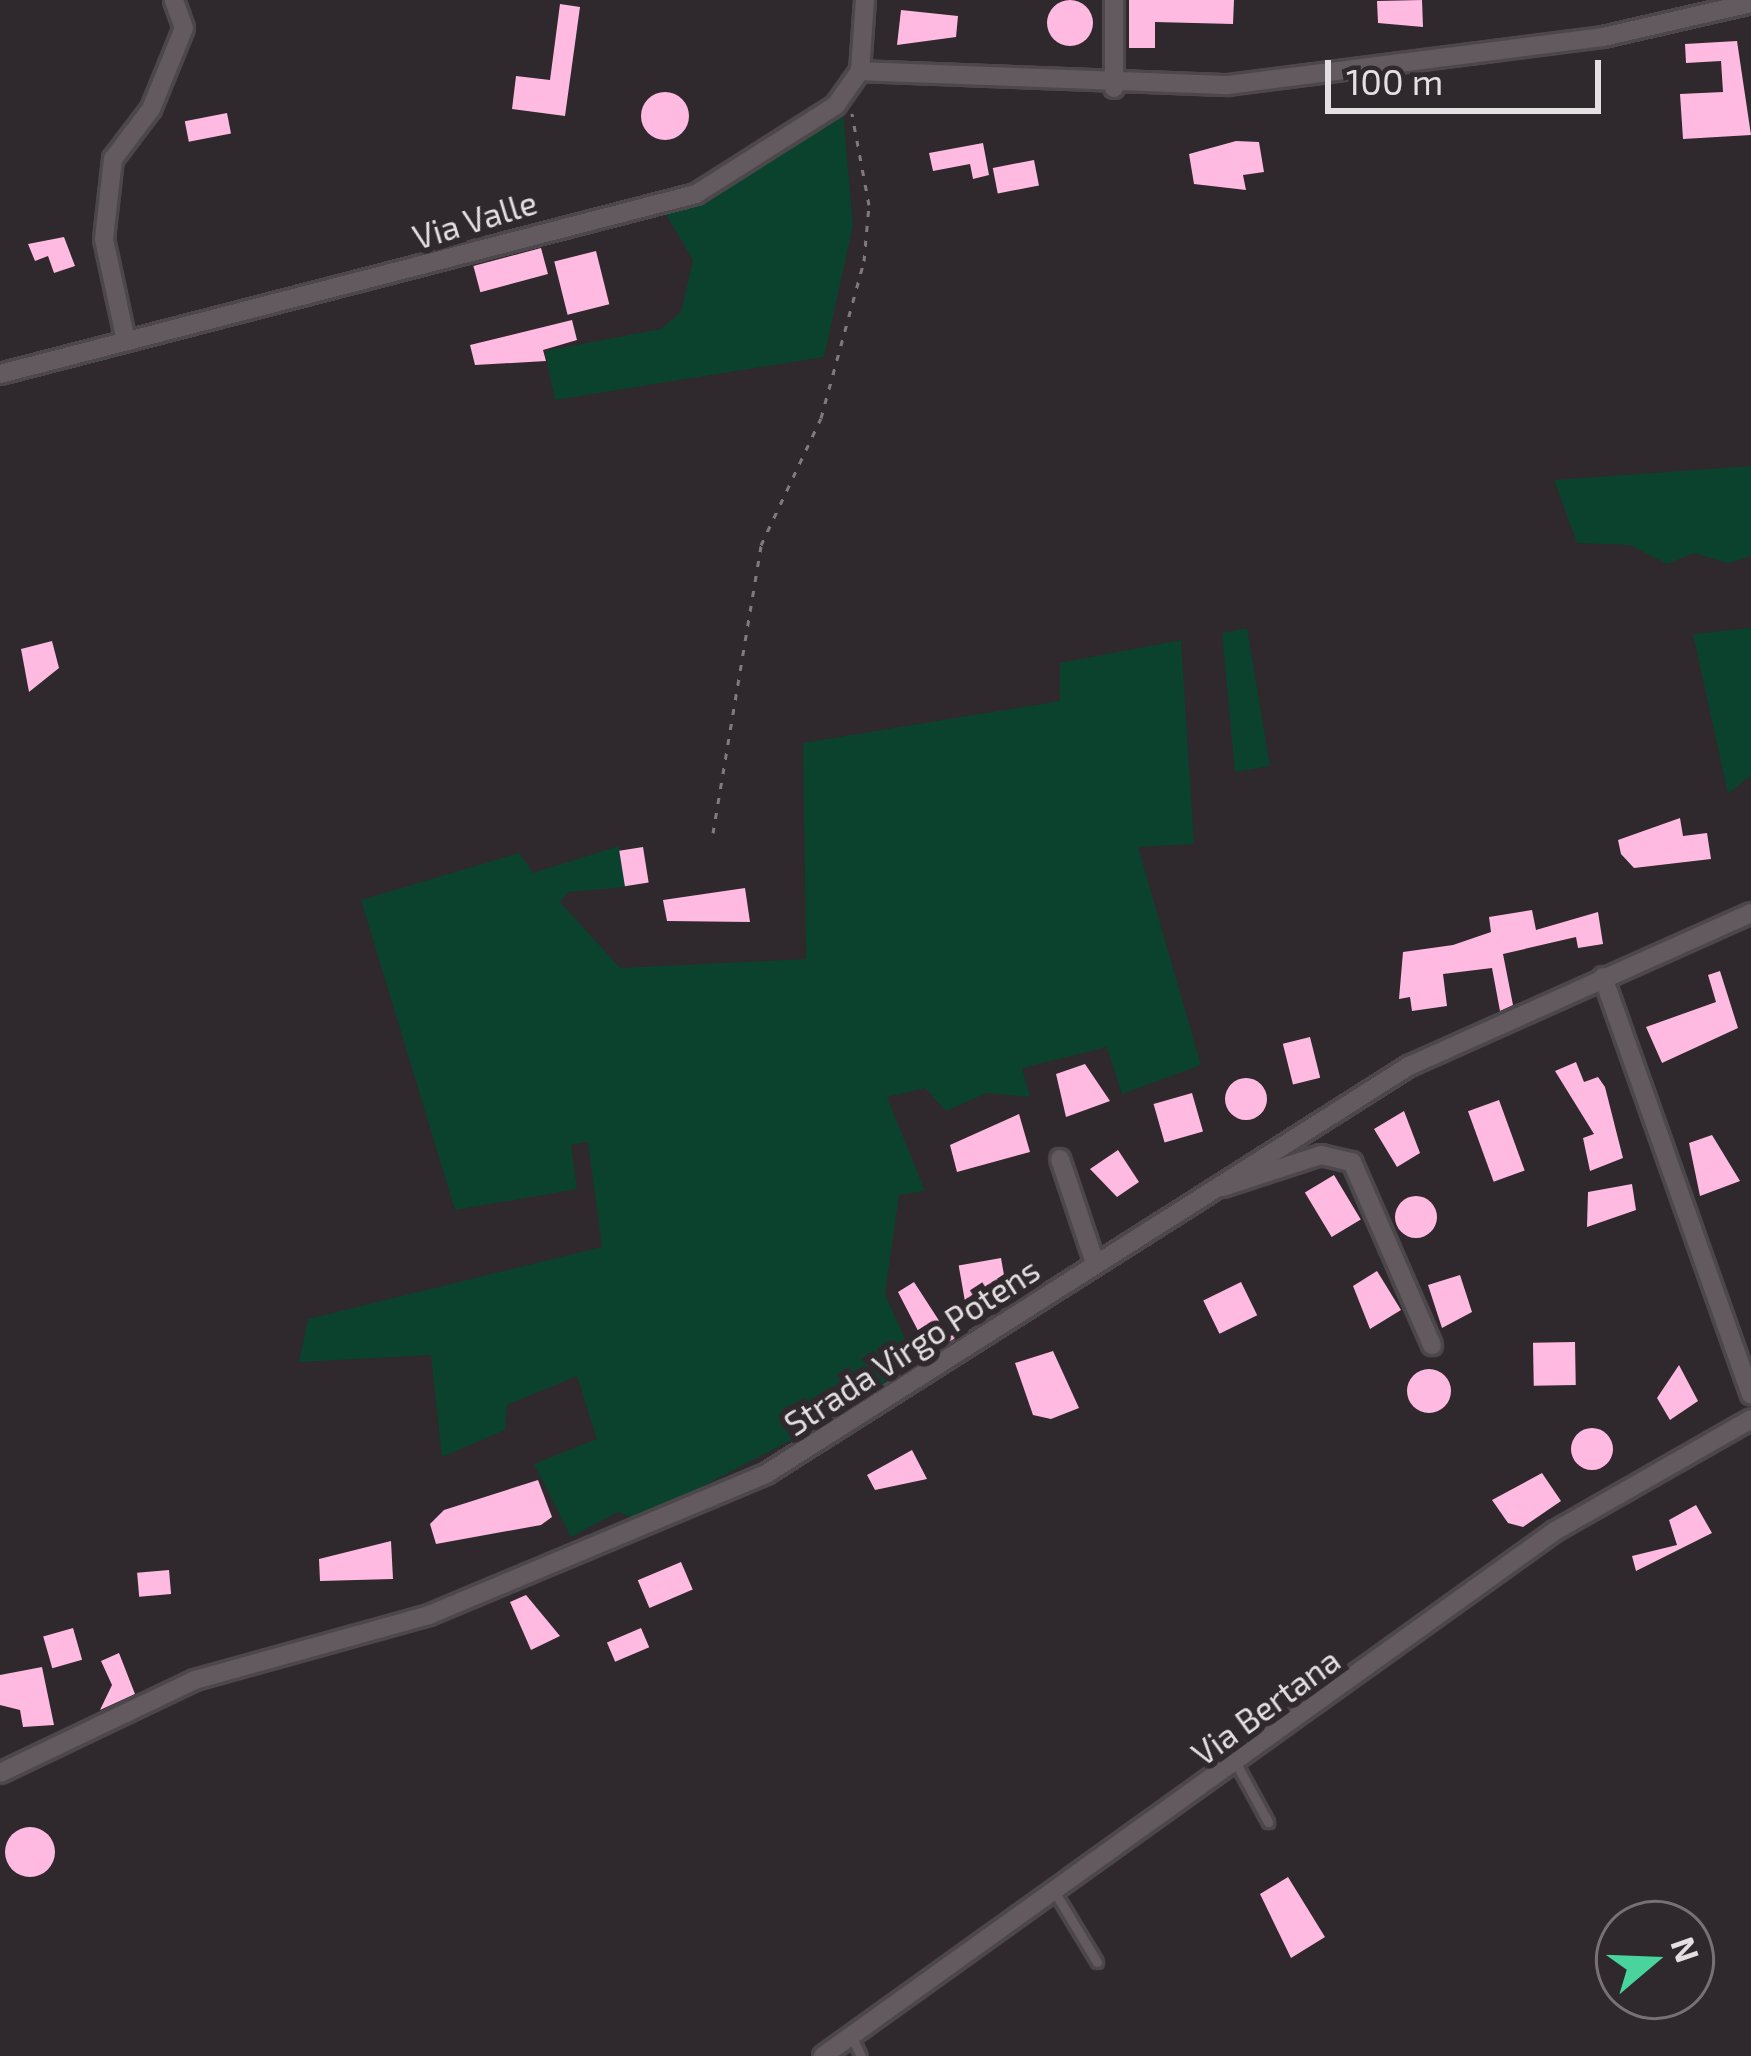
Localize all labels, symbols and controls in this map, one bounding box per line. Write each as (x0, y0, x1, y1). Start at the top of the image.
scale bar (1331, 36, 1607, 110)
text: 100 m (1346, 59, 1443, 102)
street label: Via Valle (408, 182, 542, 258)
street label: Strada Virgo Potens (777, 1250, 1047, 1444)
street label: Via Bertana (1184, 1640, 1348, 1774)
north arrow (1595, 1900, 1715, 2020)
text: N (1663, 1931, 1709, 1967)

